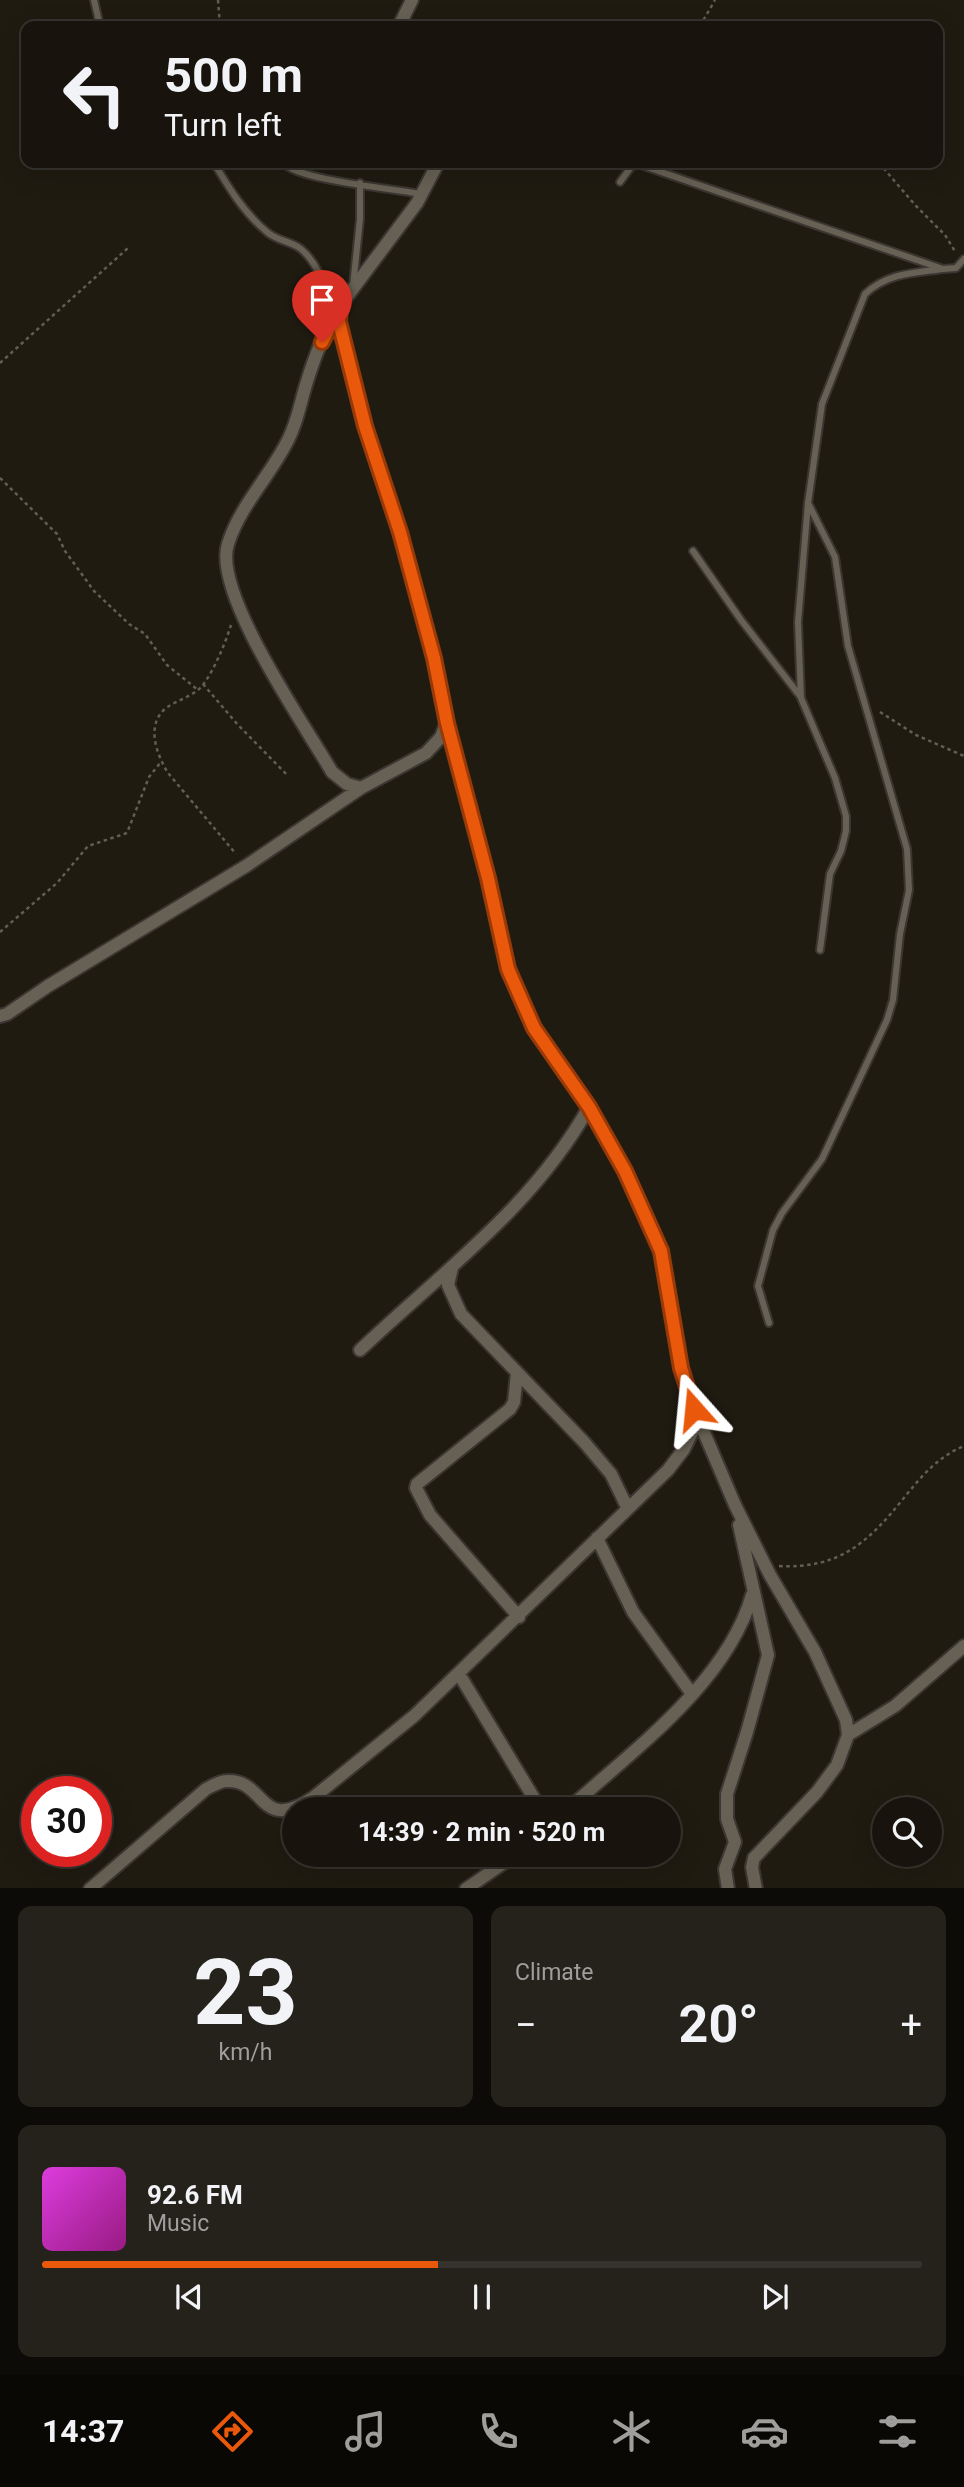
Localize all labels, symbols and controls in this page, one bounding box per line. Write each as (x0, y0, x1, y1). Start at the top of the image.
text: 500 m (164, 47, 303, 104)
icon: left (49, 49, 140, 140)
text: Turn left (164, 106, 282, 144)
pin (292, 270, 352, 342)
icon: arrive (303, 281, 341, 319)
position arrow (657, 1372, 731, 1446)
speed limit sign: 30 (21, 1776, 112, 1867)
map controls (872, 1797, 942, 1867)
button: search (872, 1797, 942, 1867)
text: 14:39 · 2 min · 520 m (358, 1817, 605, 1847)
text: 23 (193, 1940, 298, 2046)
text: Climate (515, 1959, 594, 1986)
text: 20° (679, 1994, 759, 2055)
text: − (515, 2003, 537, 2047)
text: + (900, 2003, 922, 2047)
text: km/h (219, 2039, 273, 2066)
text: 92.6 FM (147, 2180, 243, 2210)
text: Music (147, 2210, 209, 2237)
icon: previous (170, 2278, 208, 2316)
icon: pause (463, 2278, 501, 2316)
icon: next (756, 2278, 794, 2316)
icon: directions (208, 2407, 257, 2456)
icon: music (341, 2407, 390, 2456)
icon: phone (474, 2407, 523, 2456)
icon: climate (607, 2407, 656, 2456)
icon: car (740, 2407, 789, 2456)
icon: filters (873, 2407, 922, 2456)
text: 14:37 (42, 2412, 124, 2450)

